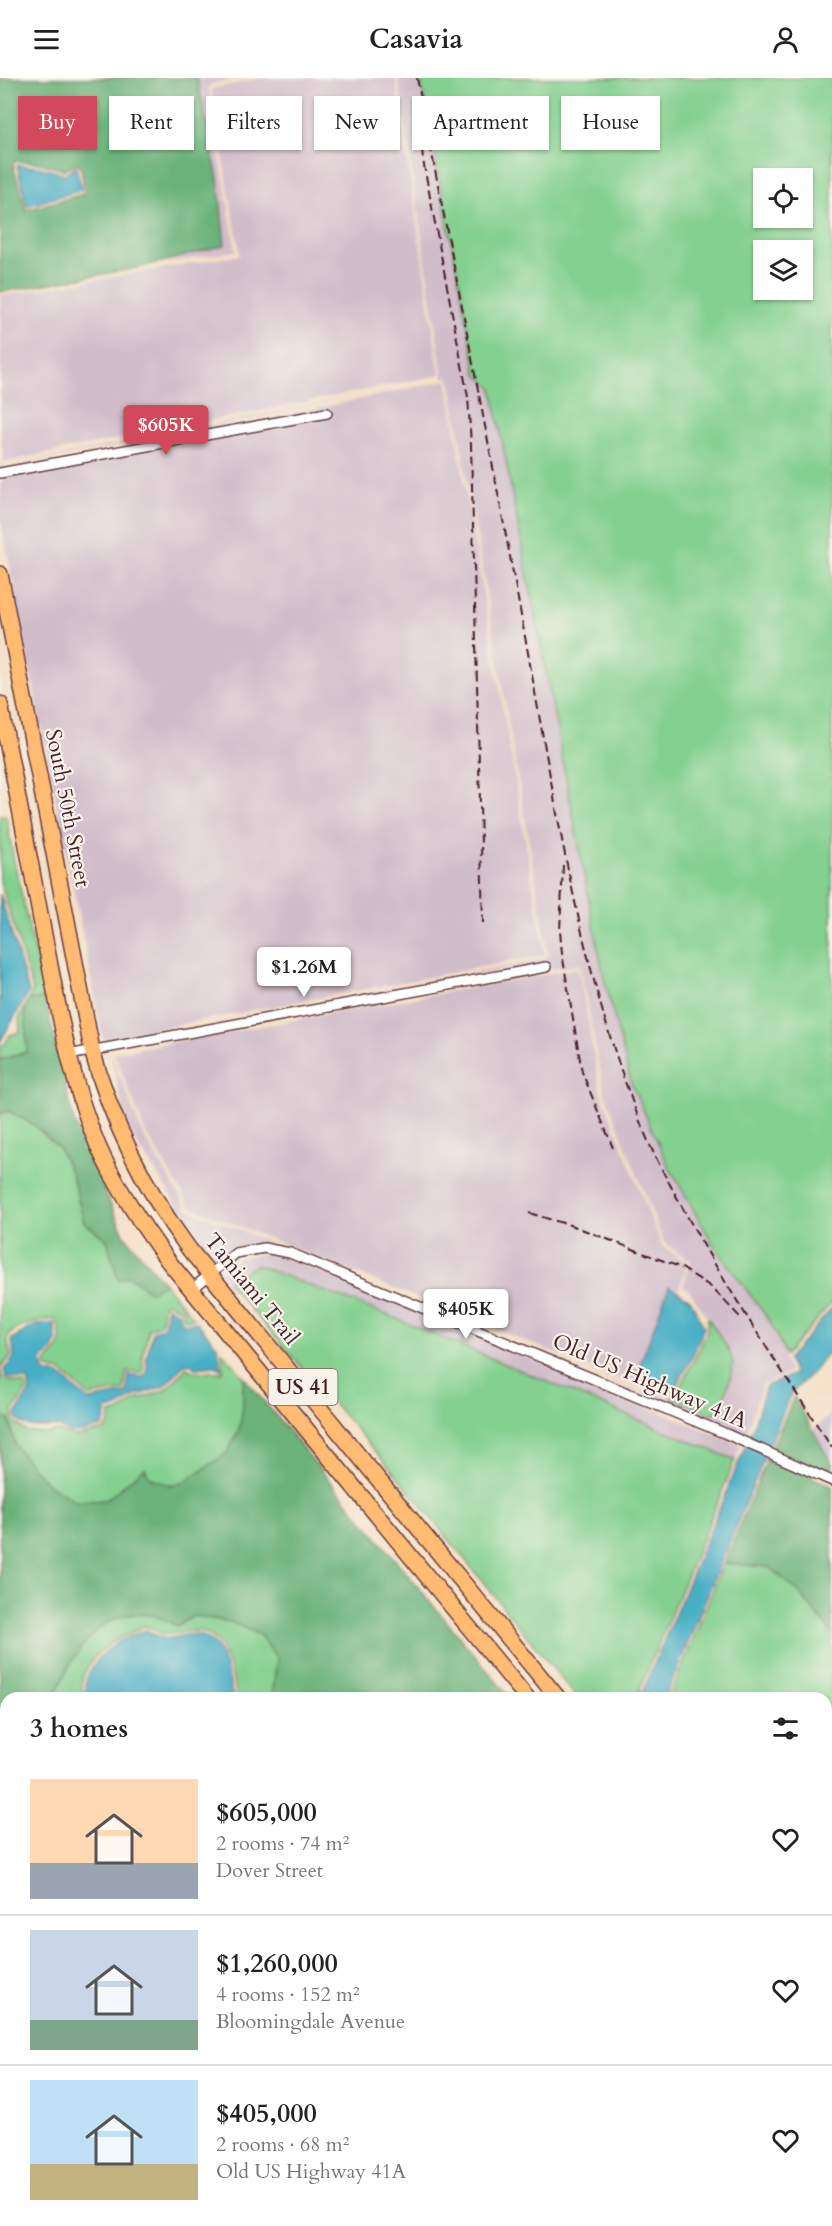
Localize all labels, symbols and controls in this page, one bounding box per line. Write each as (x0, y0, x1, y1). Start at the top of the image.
text: Casavia (369, 21, 463, 58)
icon: menu (30, 23, 63, 56)
icon: person (769, 23, 802, 56)
chip: Buy (18, 96, 97, 150)
chip: Rent (109, 96, 194, 150)
chip: Filters (206, 96, 302, 150)
chip: New (314, 96, 400, 150)
chip: Apartment (412, 96, 549, 150)
chip: House (561, 96, 660, 150)
map controls (753, 168, 813, 300)
button: locate (753, 168, 813, 228)
button: layers (753, 240, 813, 300)
pin: $605K (124, 405, 208, 456)
text: $605K (137, 411, 195, 438)
street label: South 50th Street (38, 726, 98, 890)
pin: $1.26M (255, 947, 353, 998)
text: $1.26M (271, 953, 337, 980)
street label: Tamiami Trail (198, 1227, 307, 1352)
pin: $405K (424, 1289, 508, 1340)
text: $405K (437, 1295, 495, 1322)
street label: Old US Highway 41A (548, 1326, 752, 1436)
road number: US 41 (268, 1369, 338, 1405)
text: 3 homes (30, 1711, 128, 1746)
icon: filters (769, 1712, 802, 1745)
text: $605,000 (216, 1795, 317, 1830)
icon: home (78, 1803, 150, 1875)
icon: heart (769, 1823, 802, 1856)
text: 2 rooms · 74 m² (216, 1830, 349, 1857)
text: Dover Street (216, 1857, 323, 1884)
text: $1,260,000 (216, 1946, 338, 1981)
icon: home (78, 1954, 150, 2026)
icon: heart (769, 1974, 802, 2007)
text: 4 rooms · 152 m² (216, 1981, 360, 2008)
text: Bloomingdale Avenue (216, 2008, 405, 2035)
text: $405,000 (216, 2096, 317, 2131)
icon: home (78, 2104, 150, 2176)
icon: heart (769, 2124, 802, 2157)
text: 2 rooms · 68 m² (216, 2131, 349, 2158)
text: Old US Highway 41A (216, 2158, 406, 2185)

